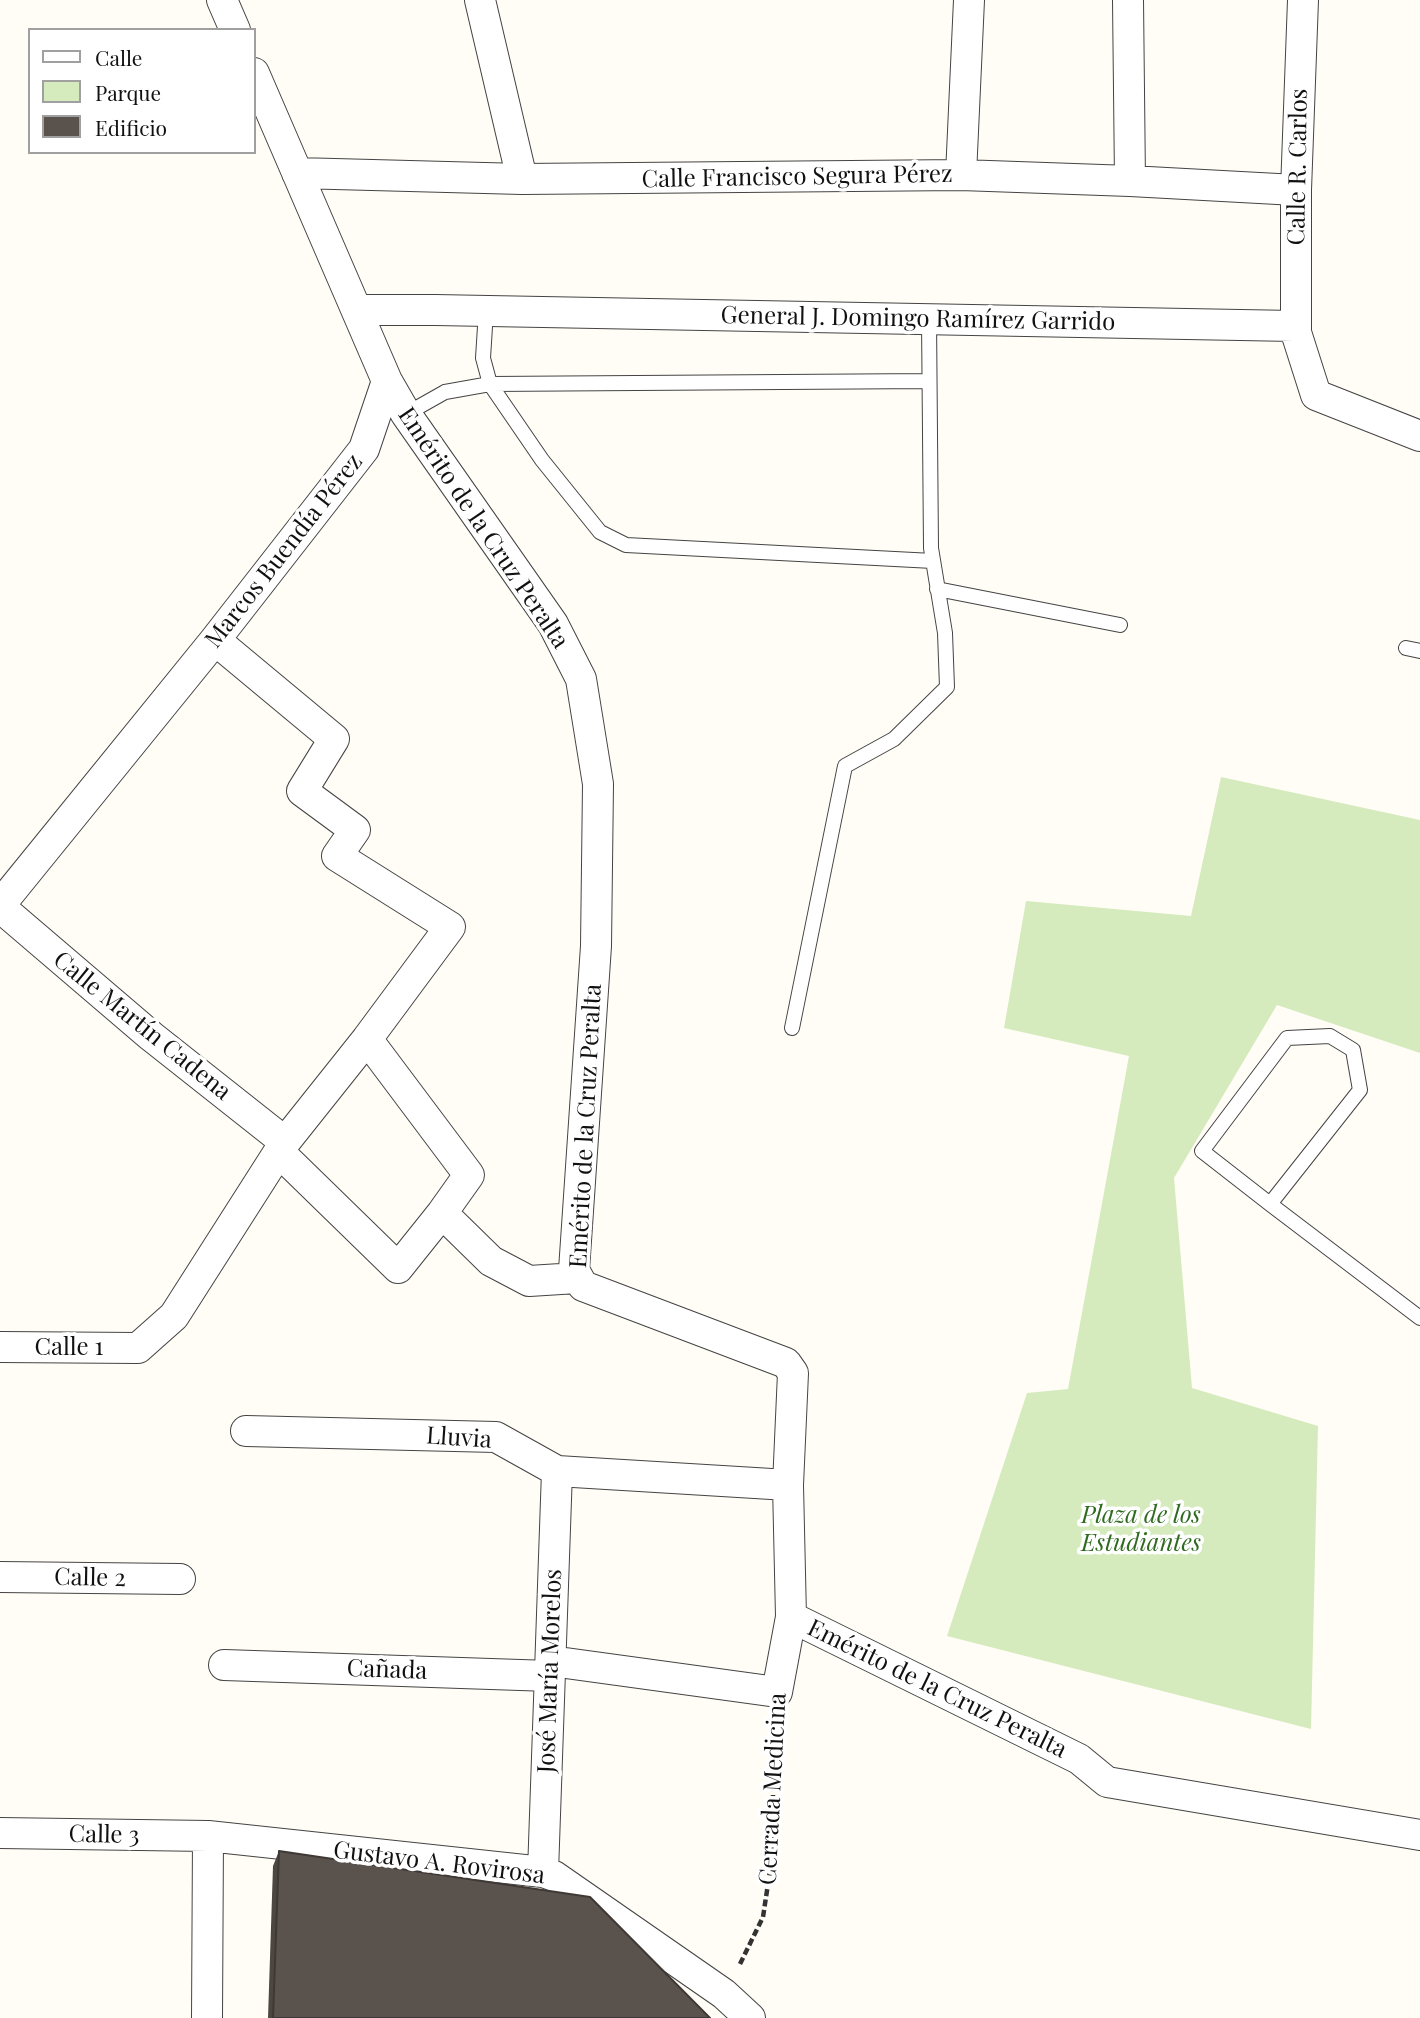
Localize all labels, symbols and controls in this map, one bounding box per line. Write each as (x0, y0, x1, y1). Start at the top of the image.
legend (28, 28, 256, 154)
text: Calle (95, 43, 142, 71)
text: Parque (95, 78, 161, 106)
street label: Calle R. Carlos (1282, 88, 1314, 246)
text: Edificio (95, 113, 167, 141)
street label: Calle Francisco Segura Pérez (641, 160, 953, 194)
street label: General J. Domingo Ramírez Garrido (720, 301, 1116, 337)
street label: Emérito de la Cruz Peralta (391, 402, 575, 654)
street label: Marcos Buendía Pérez (199, 448, 369, 654)
street label: Calle Martín Cadena (47, 946, 237, 1106)
street label: Emérito de la Cruz Peralta (564, 983, 608, 1269)
street label: Calle 1 (35, 1334, 103, 1362)
street label: Lluvia (425, 1421, 493, 1455)
park label: Plaza de los Estudiantes (1081, 1502, 1201, 1558)
street label: Calle 2 (54, 1563, 126, 1593)
street label: José María Morelos (532, 1568, 568, 1774)
street label: Emérito de la Cruz Peralta (803, 1614, 1071, 1764)
street label: Cañada (346, 1654, 428, 1686)
street label: Cerrada Medicina (754, 1692, 792, 1886)
street label: Calle 3 (68, 1820, 140, 1850)
street label: Gustavo A. Rovirosa (332, 1836, 546, 1890)

